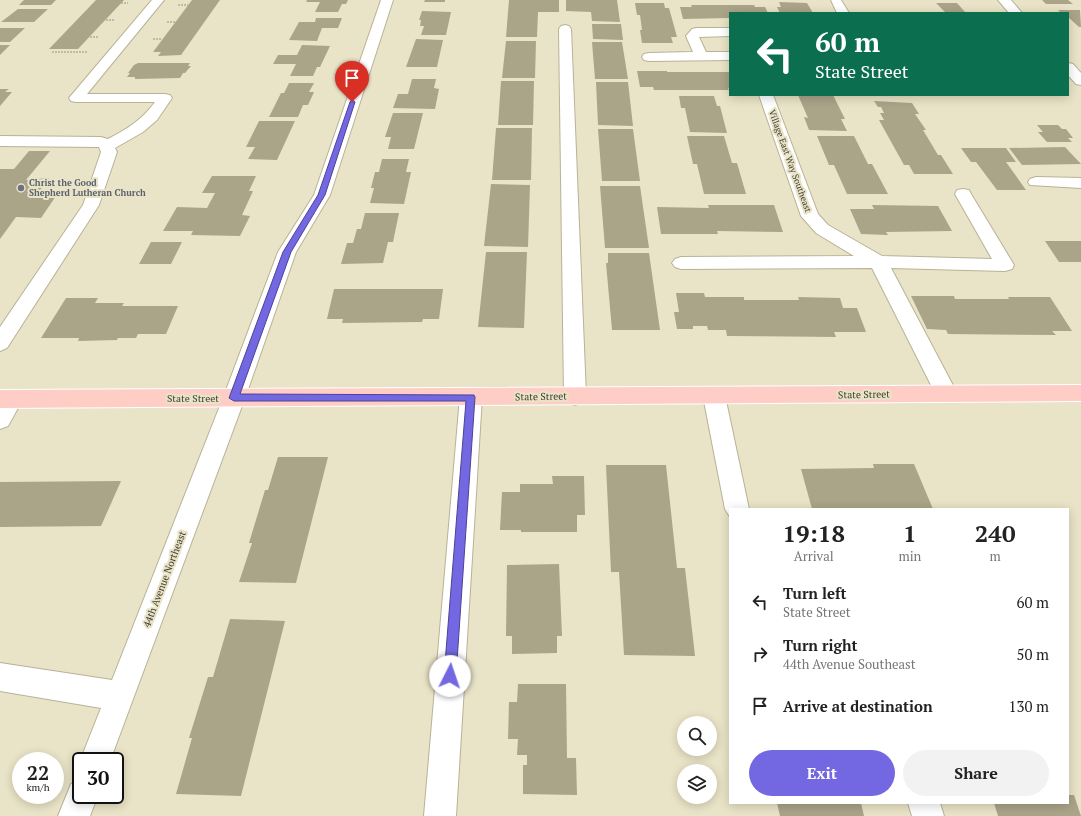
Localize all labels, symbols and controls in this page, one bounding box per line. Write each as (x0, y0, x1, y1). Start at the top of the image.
text: 60 m (815, 23, 880, 60)
icon: left (749, 28, 801, 80)
text: State Street (815, 59, 909, 83)
pin (335, 61, 369, 102)
icon: arrive (341, 67, 363, 89)
street label: Village East Way Southeast (766, 108, 814, 215)
place label: Christ the Good Shepherd Lutheran Church (29, 177, 146, 199)
marker: Christ the Good Shepherd Lutheran Church (16, 183, 26, 193)
street label: State Street (838, 388, 890, 401)
street label: State Street (515, 390, 567, 403)
street label: State Street (167, 392, 219, 405)
text: 19:18 (782, 517, 845, 549)
text: 1 (903, 517, 917, 549)
text: 240 (975, 517, 1015, 549)
street label: 44th Avenue Northeast (140, 529, 189, 629)
text: Arrival (794, 547, 834, 565)
text: min (898, 547, 921, 565)
text: m (990, 547, 1001, 565)
text: Turn left (783, 583, 847, 603)
icon: left (749, 591, 771, 613)
text: 60 m (1016, 592, 1049, 612)
text: State Street (783, 603, 851, 621)
text: Turn right (783, 635, 858, 655)
icon: right (749, 643, 771, 665)
text: 50 m (1016, 644, 1049, 664)
position arrow (429, 655, 471, 697)
text: 44th Avenue Southeast (783, 655, 916, 673)
icon: arrive (749, 695, 771, 717)
text: Arrive at destination (783, 696, 933, 716)
text: 130 m (1008, 696, 1049, 716)
map controls (677, 716, 717, 804)
button: search (677, 716, 717, 756)
button: Exit (749, 750, 895, 796)
button: Share (903, 750, 1049, 796)
speed limit sign: 30 (72, 752, 124, 804)
text: 22 (27, 759, 49, 786)
button: layers (677, 764, 717, 804)
text: km/h (26, 781, 50, 794)

